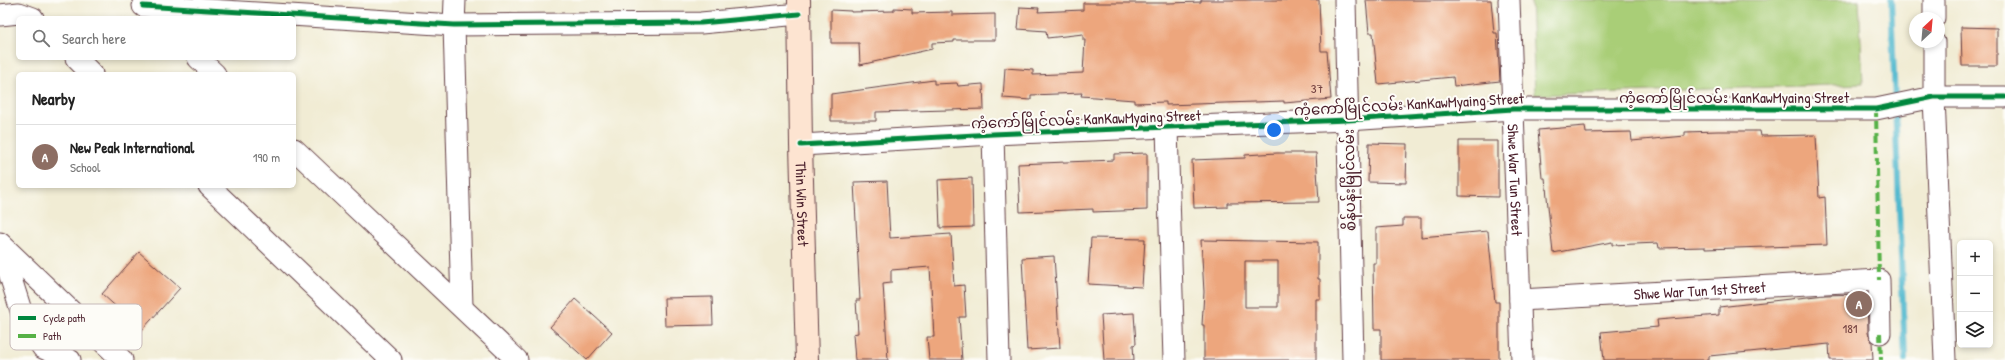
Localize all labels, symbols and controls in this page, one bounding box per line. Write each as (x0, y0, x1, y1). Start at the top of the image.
north arrow (1909, 12, 1945, 48)
search box (16, 16, 296, 60)
icon: search (30, 27, 52, 49)
text: Search here (62, 28, 126, 49)
house number: 37 (1311, 79, 1323, 97)
text: Nearby (32, 87, 75, 110)
street label: ကံ့ကော်မြိုင်လမ်း KanKawMyaing Street (1293, 87, 1525, 123)
street label: ကံ့ကော်မြိုင်လမ်း KanKawMyaing Street (1619, 87, 1850, 110)
street label: ကံ့ကော်မြိုင်လမ်း KanKawMyaing Street (971, 104, 1202, 136)
your location (1264, 120, 1284, 140)
street label: Shwe War Tun Street (1503, 123, 1528, 237)
street label: စိန်ပန်းမြိုင်လမ်း (1338, 129, 1362, 231)
text: New Peak International (70, 137, 194, 158)
text: A (42, 148, 48, 166)
text: 190 m (253, 148, 280, 166)
text: School (70, 158, 100, 176)
street label: Thin Win Street (791, 161, 814, 247)
map controls (1957, 240, 1993, 348)
button: + (1957, 240, 1993, 276)
street label: Shwe War Tun 1st Street (1633, 276, 1767, 304)
button: − (1957, 276, 1993, 312)
pin: A (1846, 289, 1872, 319)
legend (10, 304, 142, 350)
text: Cycle path (43, 311, 86, 325)
button: layers (1957, 312, 1993, 348)
house number: 181 (1842, 319, 1858, 337)
text: Path (43, 329, 61, 343)

